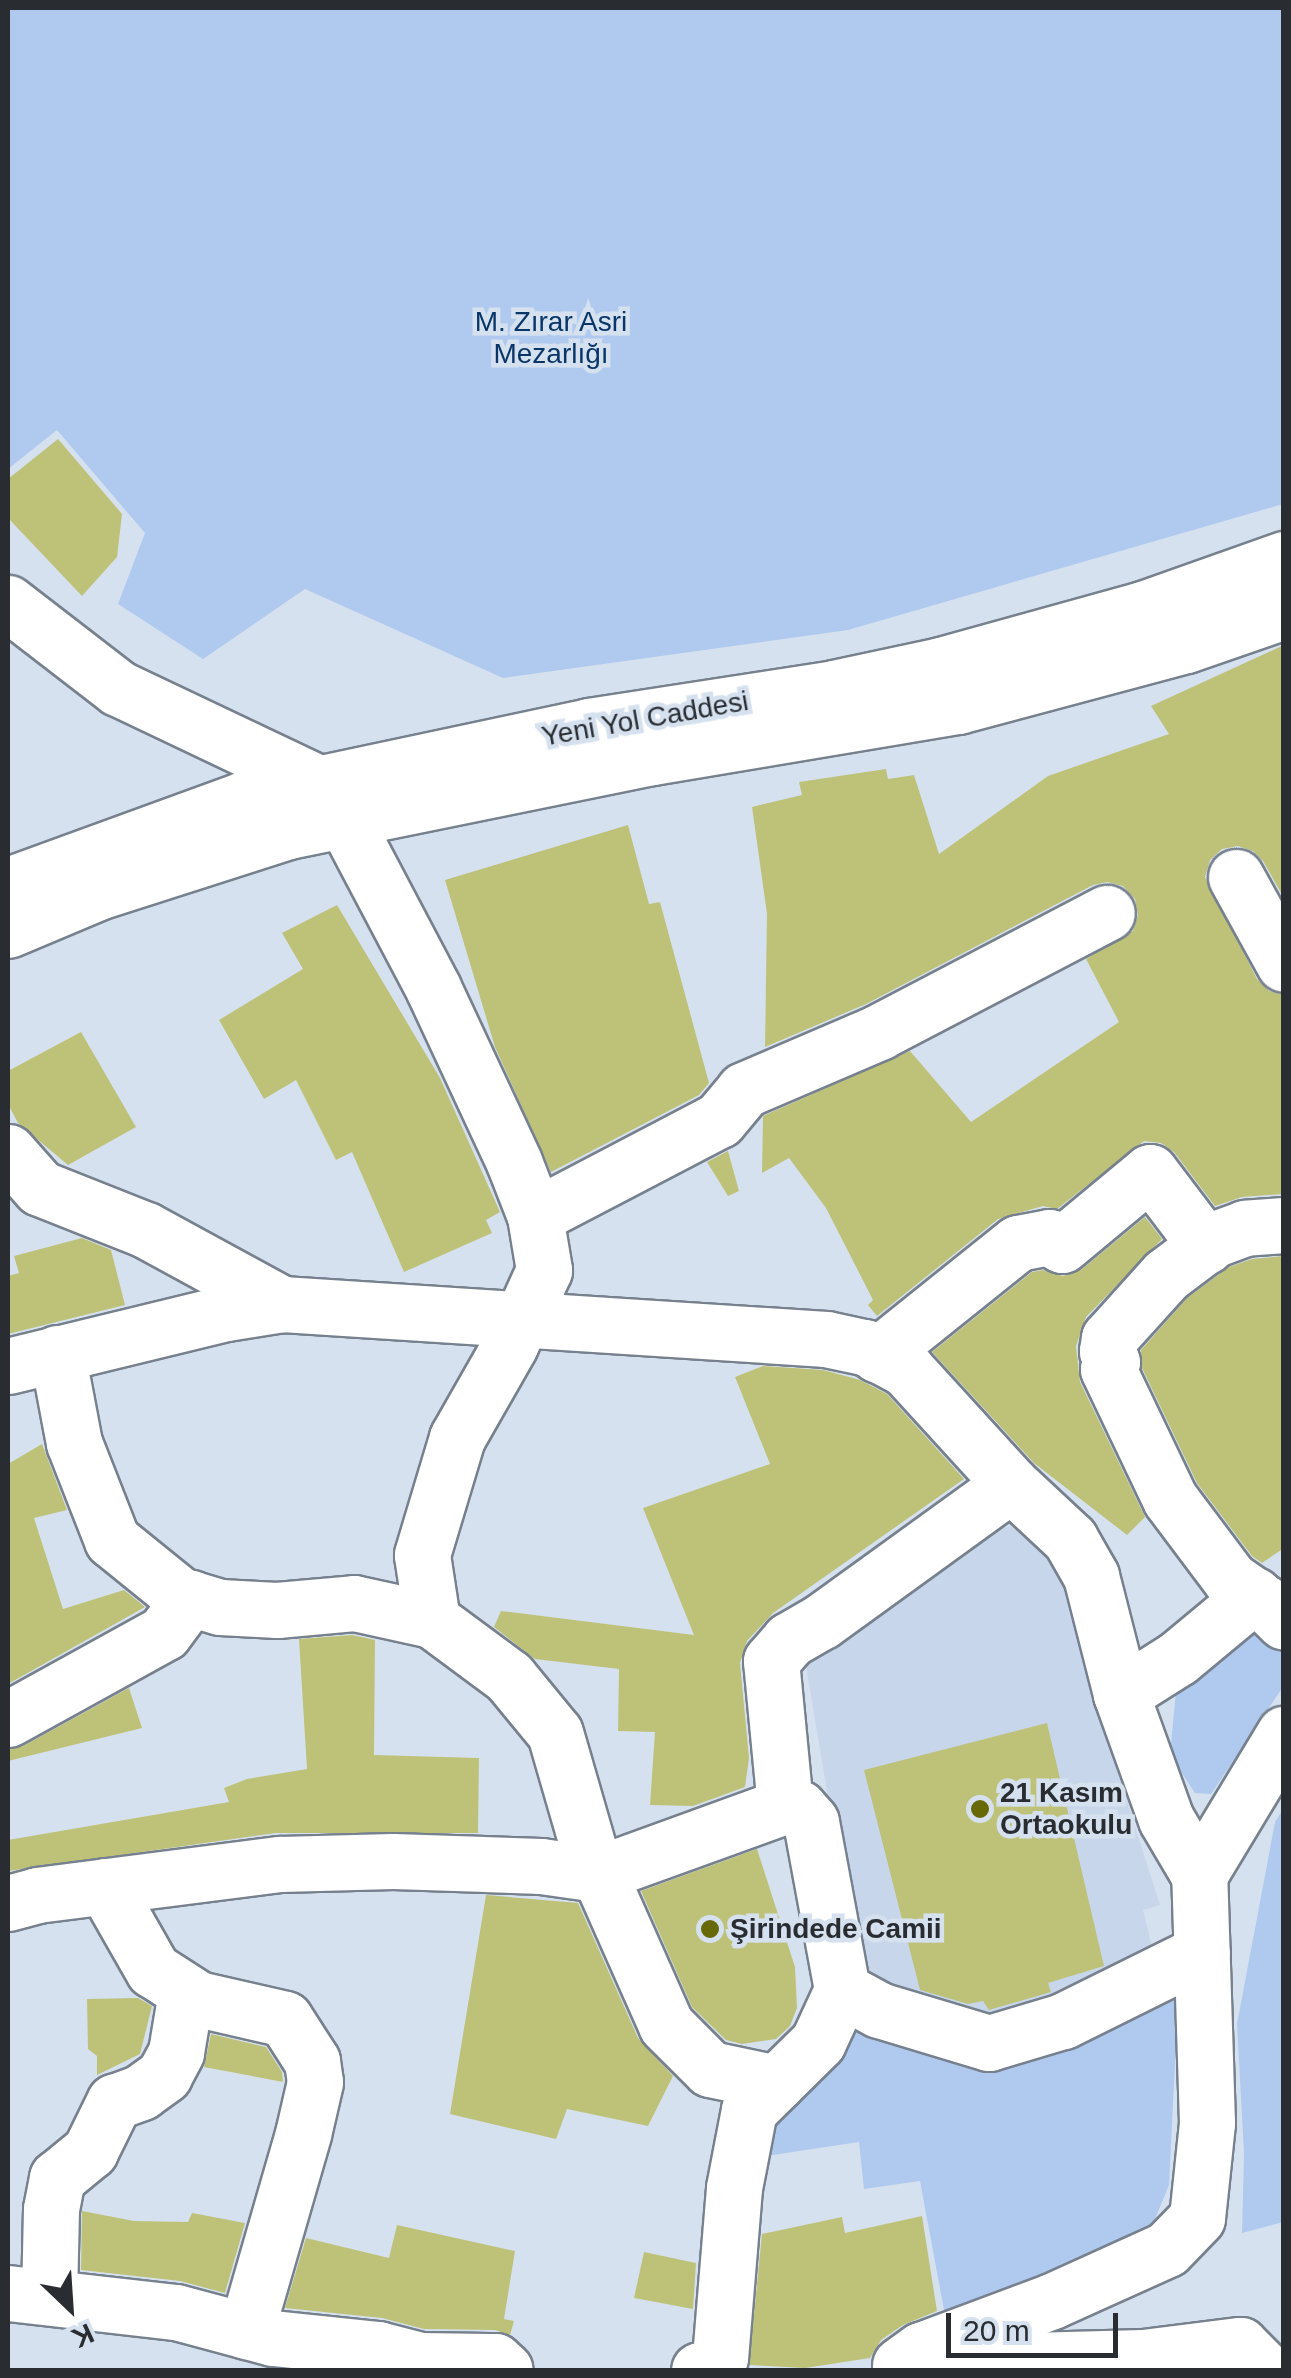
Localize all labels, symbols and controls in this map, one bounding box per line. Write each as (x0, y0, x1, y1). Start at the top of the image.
park label: M. Zırar Asri Mezarlığı (474, 305, 628, 371)
street label: Yeni Yol Caddesi (539, 684, 751, 754)
place label: 21 Kasım Ortaokulu (1000, 1776, 1132, 1842)
marker: 21 Kasım Ortaokulu (969, 1798, 991, 1820)
place label: Şirindede Camii (730, 1912, 942, 1946)
marker: Şirindede Camii (699, 1918, 721, 1940)
north arrow (20, 2258, 120, 2358)
scale bar (951, 2293, 1124, 2355)
text: 20 m (963, 2314, 1030, 2347)
text: K (67, 2317, 99, 2354)

